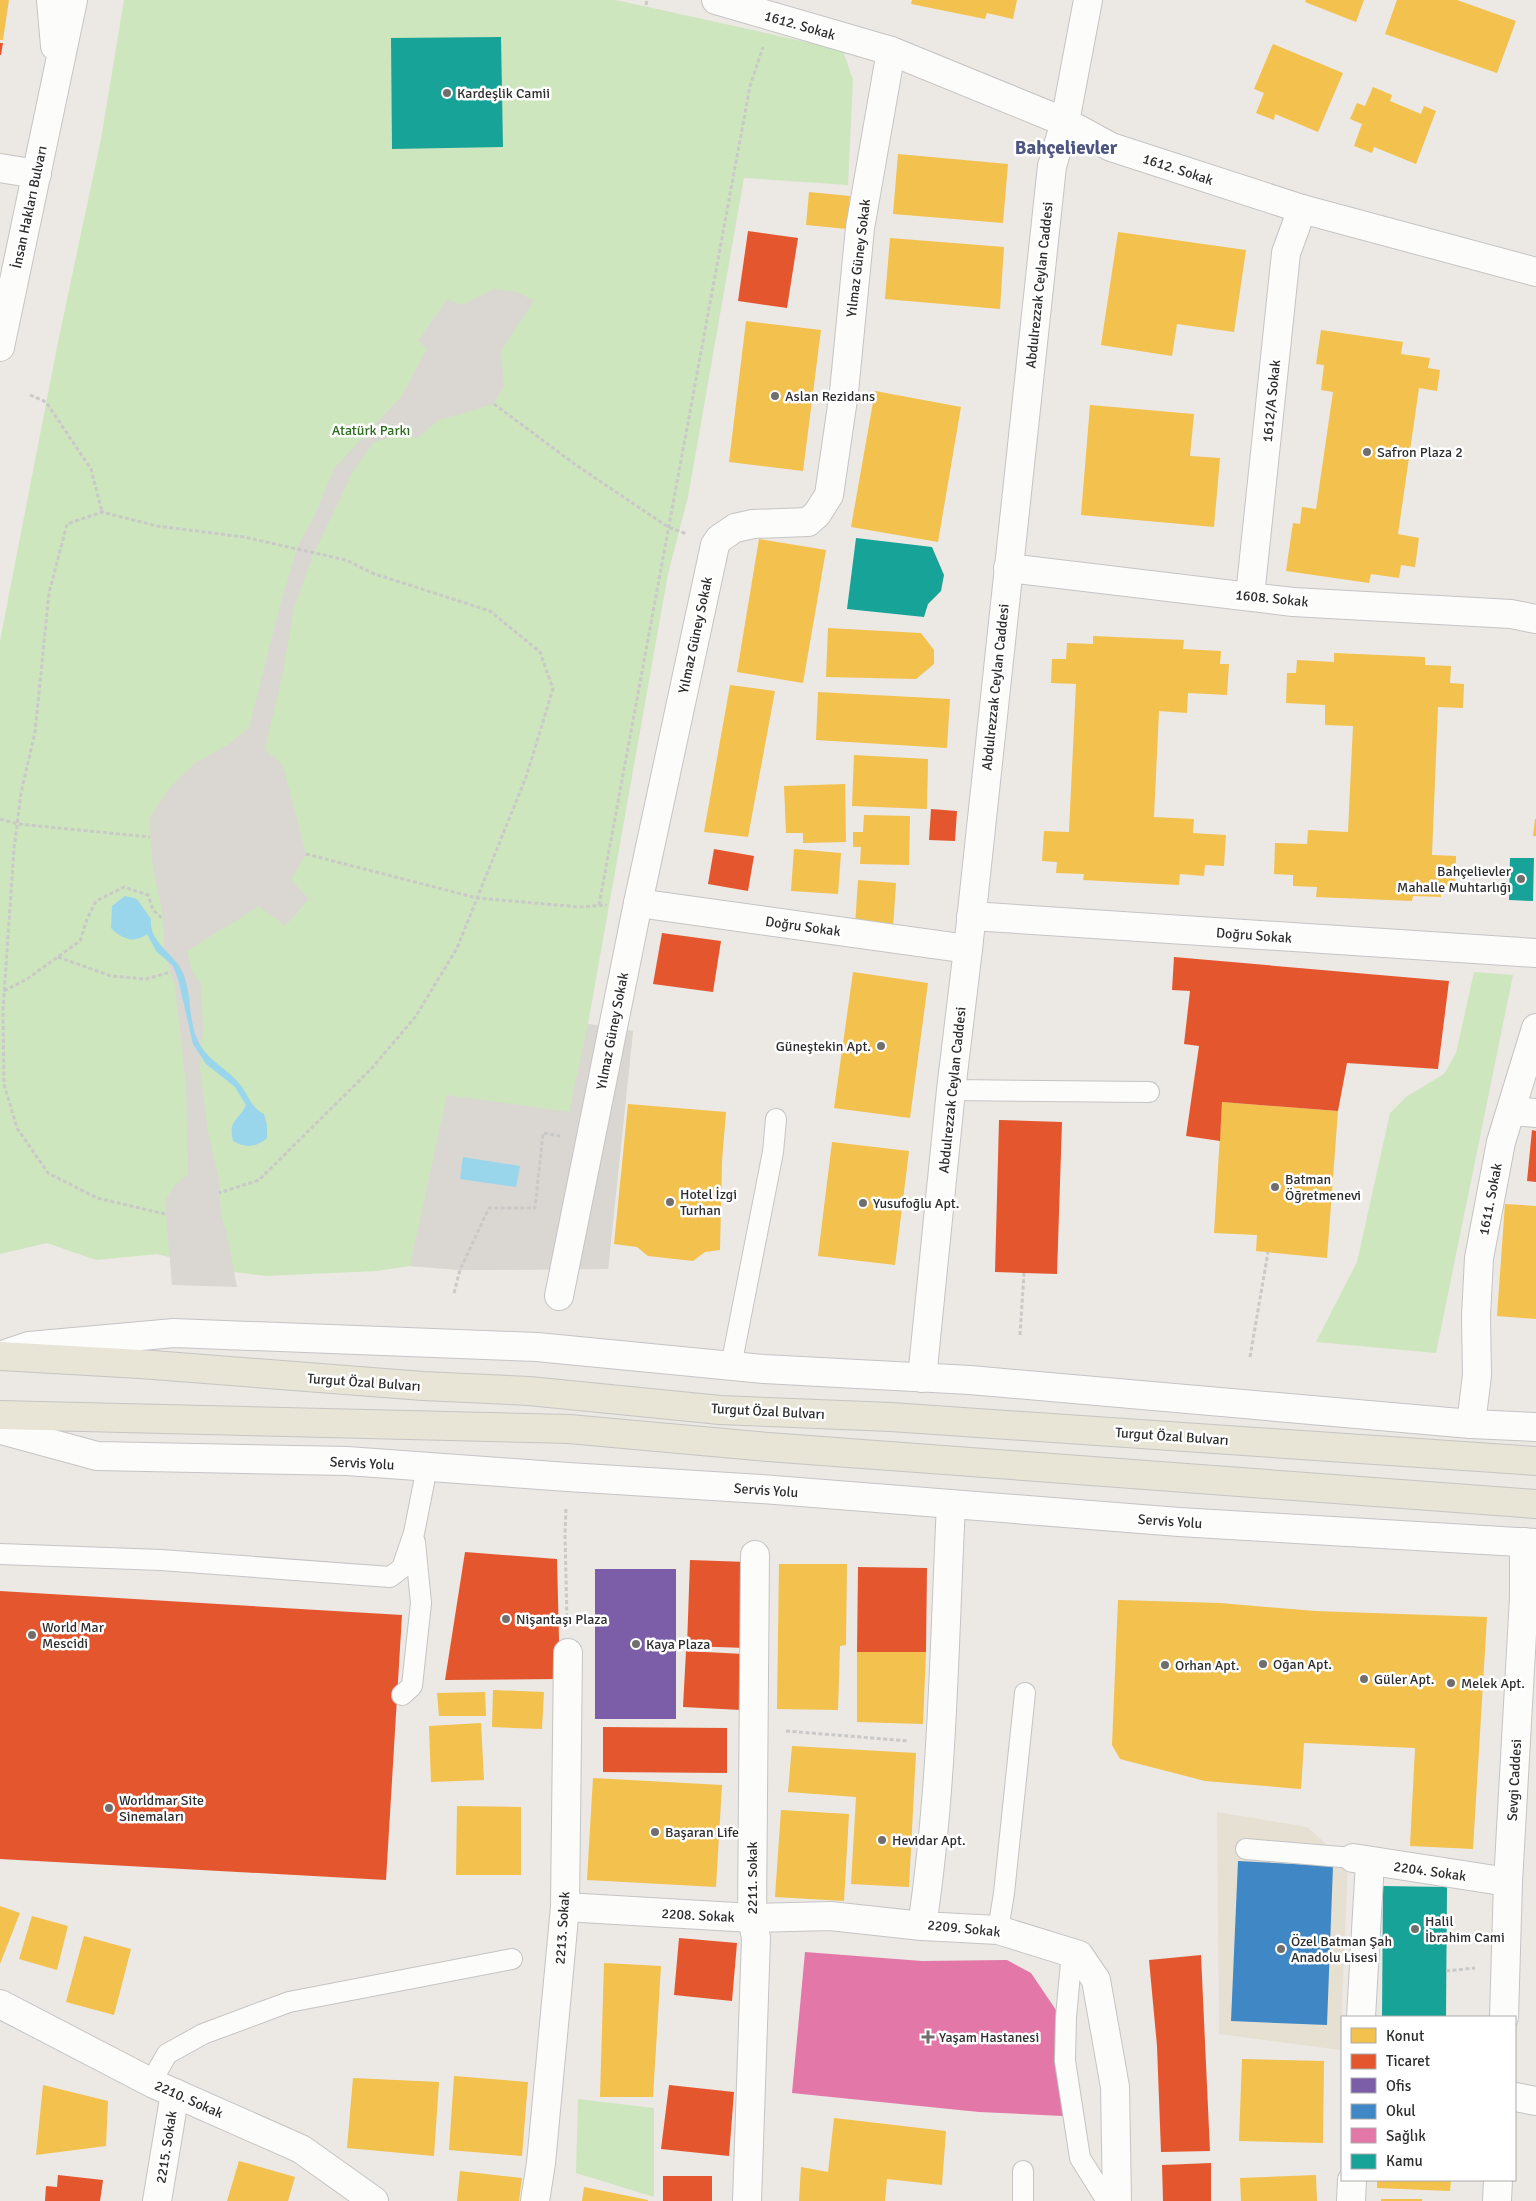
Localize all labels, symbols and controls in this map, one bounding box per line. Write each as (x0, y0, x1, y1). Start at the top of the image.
street label: 1612. Sokak (762, 7, 837, 44)
place label: Kardeşlik Camii (457, 85, 550, 102)
marker: Kardeşlik Camii (441, 87, 453, 99)
district label: Bahçelievler (1015, 136, 1118, 160)
street label: İnsan Hakları Bulvarı (8, 144, 51, 270)
street label: 1612. Sokak (1140, 150, 1215, 189)
street label: Yılmaz Güney Sokak (843, 198, 874, 318)
street label: Abdulrezzak Ceylan Caddesi (1022, 201, 1057, 369)
street label: 1612/A Sokak (1259, 359, 1284, 443)
place label: Aslan Rezidans (785, 388, 875, 405)
marker: Aslan Rezidans (769, 390, 781, 402)
park label: Atatürk Parkı (332, 422, 410, 439)
place label: Safron Plaza 2 (1377, 444, 1463, 461)
marker: Safron Plaza 2 (1361, 446, 1373, 458)
street label: Yılmaz Güney Sokak (675, 575, 716, 695)
street label: 1608. Sokak (1235, 586, 1309, 611)
street label: Abdulrezzak Ceylan Caddesi (978, 603, 1013, 771)
place label: Bahçelievler Mahalle Muhtarlığı (1397, 863, 1512, 896)
marker: Bahçelievler Mahalle Muhtarlığı (1515, 873, 1527, 885)
street label: Doğru Sokak (764, 913, 842, 940)
street label: Doğru Sokak (1216, 924, 1292, 947)
street label: Yılmaz Güney Sokak (593, 971, 632, 1091)
street label: Abdulrezzak Ceylan Caddesi (935, 1006, 970, 1174)
place label: Güneştekin Apt. (776, 1038, 871, 1055)
marker: Güneştekin Apt. (875, 1040, 887, 1052)
street label: 1611. Sokak (1475, 1162, 1506, 1237)
place label: Batman Öğretmenevi (1285, 1171, 1361, 1204)
marker: Batman Öğretmenevi (1269, 1181, 1281, 1193)
place label: Hotel İzgi Turhan (680, 1186, 737, 1219)
place label: Yusufoğlu Apt. (873, 1195, 959, 1212)
marker: Hotel İzgi Turhan (664, 1196, 676, 1208)
marker: Yusufoğlu Apt. (857, 1197, 869, 1209)
street label: Turgut Özal Bulvarı (307, 1370, 421, 1395)
street label: Turgut Özal Bulvarı (711, 1400, 825, 1423)
street label: Turgut Özal Bulvarı (1115, 1424, 1229, 1449)
street label: Servis Yolu (329, 1453, 395, 1474)
street label: Servis Yolu (733, 1480, 799, 1501)
street label: Servis Yolu (1137, 1511, 1203, 1532)
place label: Nişantaşı Plaza (516, 1611, 608, 1628)
marker: Nişantaşı Plaza (500, 1613, 512, 1625)
place label: World Mar Mescidi (42, 1619, 105, 1652)
marker: World Mar Mescidi (26, 1629, 38, 1641)
place label: Kaya Plaza (646, 1636, 710, 1653)
marker: Kaya Plaza (630, 1638, 642, 1650)
place label: Oğan Apt. (1273, 1656, 1332, 1673)
place label: Orhan Apt. (1175, 1657, 1239, 1674)
marker: Oğan Apt. (1257, 1658, 1269, 1670)
marker: Orhan Apt. (1159, 1659, 1171, 1671)
place label: Güler Apt. (1374, 1671, 1434, 1688)
marker: Güler Apt. (1358, 1673, 1370, 1685)
place label: Melek Apt. (1461, 1675, 1525, 1692)
marker: Melek Apt. (1445, 1677, 1457, 1689)
street label: Sevgi Caddesi (1504, 1738, 1525, 1822)
place label: Worldmar Site Sinemaları (119, 1792, 204, 1825)
marker: Worldmar Site Sinemaları (103, 1802, 115, 1814)
place label: Başaran Life (665, 1824, 739, 1841)
marker: Başaran Life (649, 1826, 661, 1838)
place label: Hevidar Apt. (892, 1832, 966, 1849)
marker: Hevidar Apt. (876, 1834, 888, 1846)
street label: 2211. Sokak (744, 1841, 761, 1915)
street label: 2204. Sokak (1393, 1858, 1467, 1885)
street label: 2213. Sokak (551, 1891, 574, 1965)
street label: 2208. Sokak (661, 1905, 735, 1926)
place label: Halil İbrahim Cami (1425, 1913, 1505, 1946)
street label: 2209. Sokak (927, 1916, 1001, 1941)
marker: Halil İbrahim Cami (1409, 1923, 1421, 1935)
place label: Özel Batman Şah Anadolu Lisesi (1291, 1933, 1392, 1966)
marker: Özel Batman Şah Anadolu Lisesi (1275, 1943, 1287, 1955)
legend (1341, 2016, 1516, 2181)
text: Konut (1386, 2027, 1424, 2045)
place label: Yaşam Hastanesi (939, 2029, 1039, 2046)
marker: Yaşam Hastanesi (921, 2030, 935, 2044)
text: Ticaret (1386, 2052, 1430, 2070)
street label: 2210. Sokak (152, 2077, 226, 2122)
text: Ofis (1386, 2077, 1412, 2095)
text: Okul (1386, 2102, 1416, 2120)
street label: 2215. Sokak (152, 2110, 181, 2185)
text: Sağlık (1386, 2127, 1426, 2145)
text: Kamu (1386, 2152, 1423, 2170)

